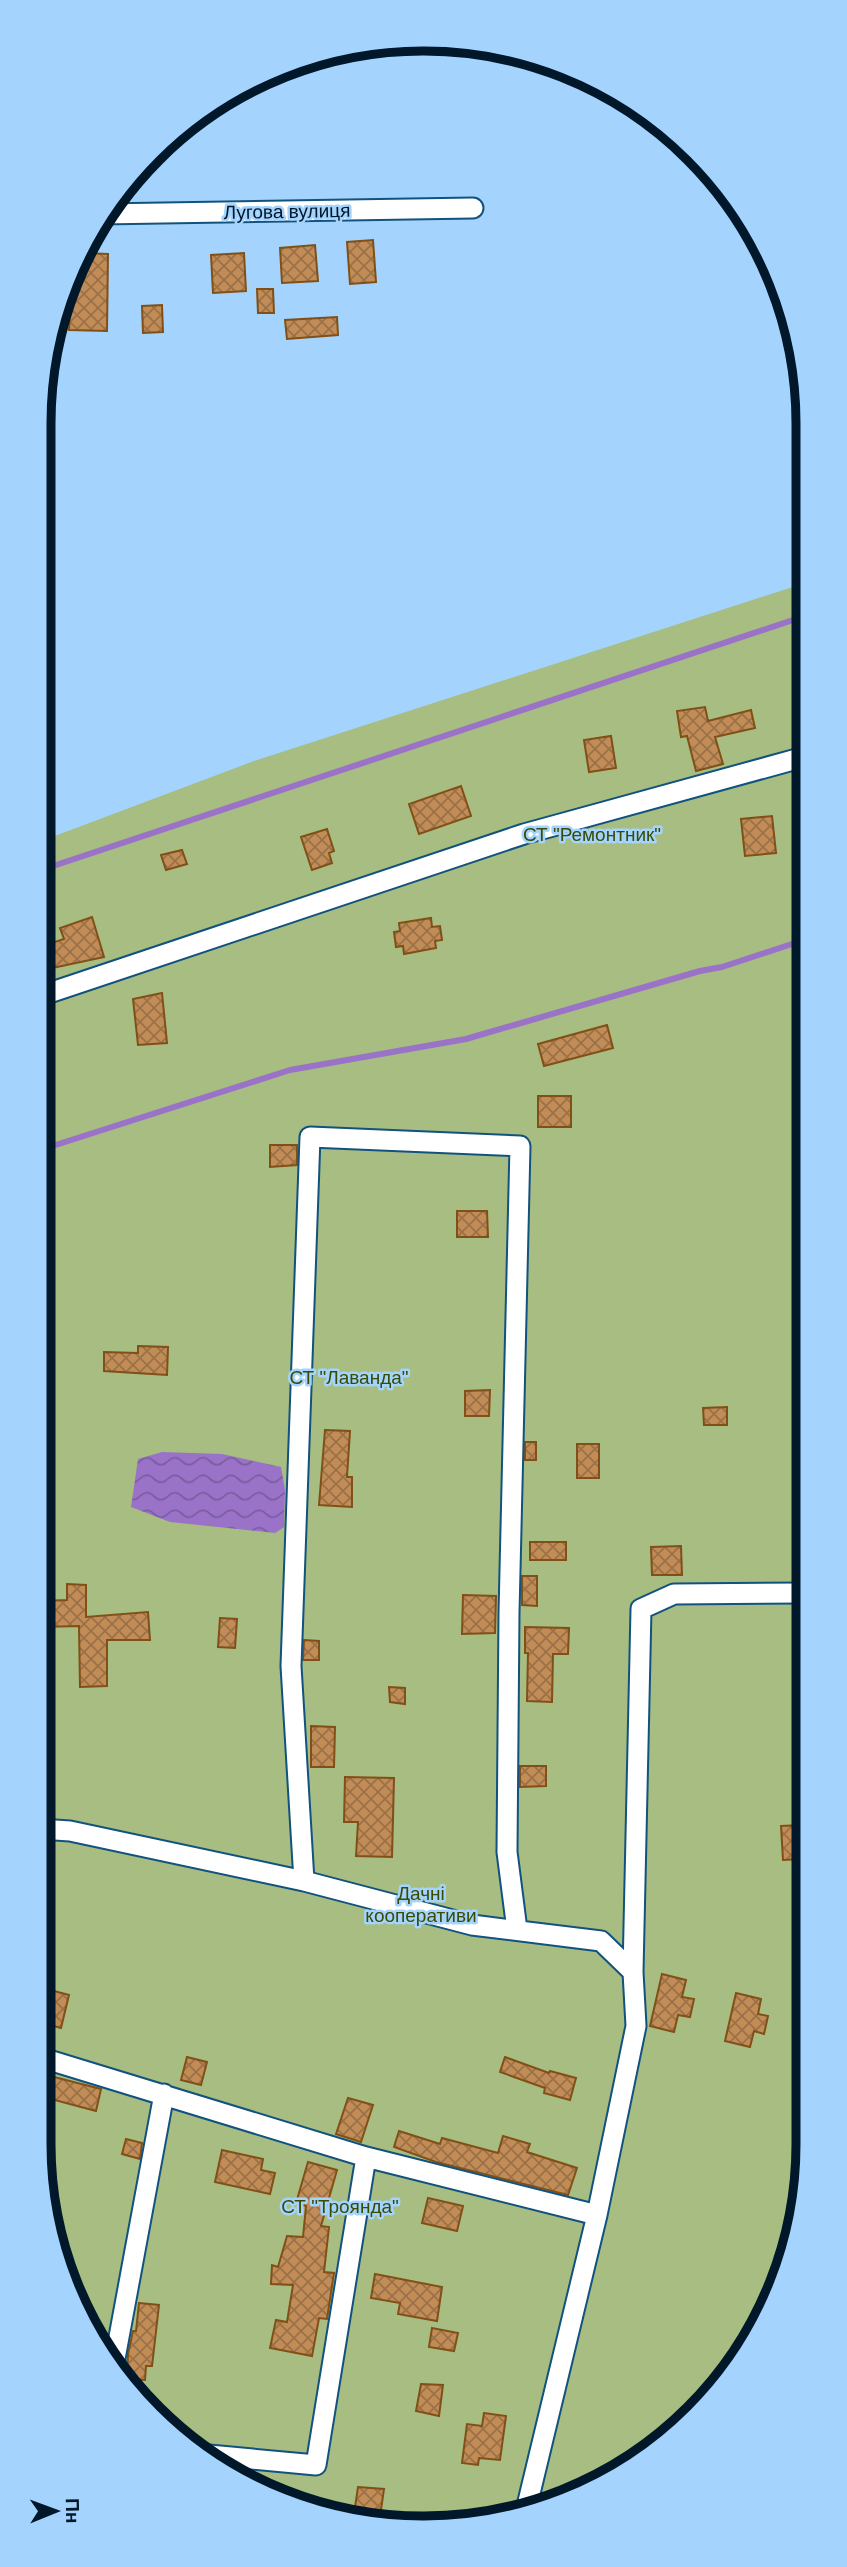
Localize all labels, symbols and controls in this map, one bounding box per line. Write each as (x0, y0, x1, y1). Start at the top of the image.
street label: Лугова вулиця (224, 200, 350, 223)
park label: СТ "Ремонтник" (523, 824, 661, 845)
park label: СТ "Лаванда" (289, 1367, 409, 1388)
park label: Дачні кооперативи (365, 1883, 477, 1926)
park label: СТ "Троянда" (281, 2196, 399, 2217)
north arrow (21, 2476, 91, 2546)
text: Пн (62, 2498, 83, 2523)

